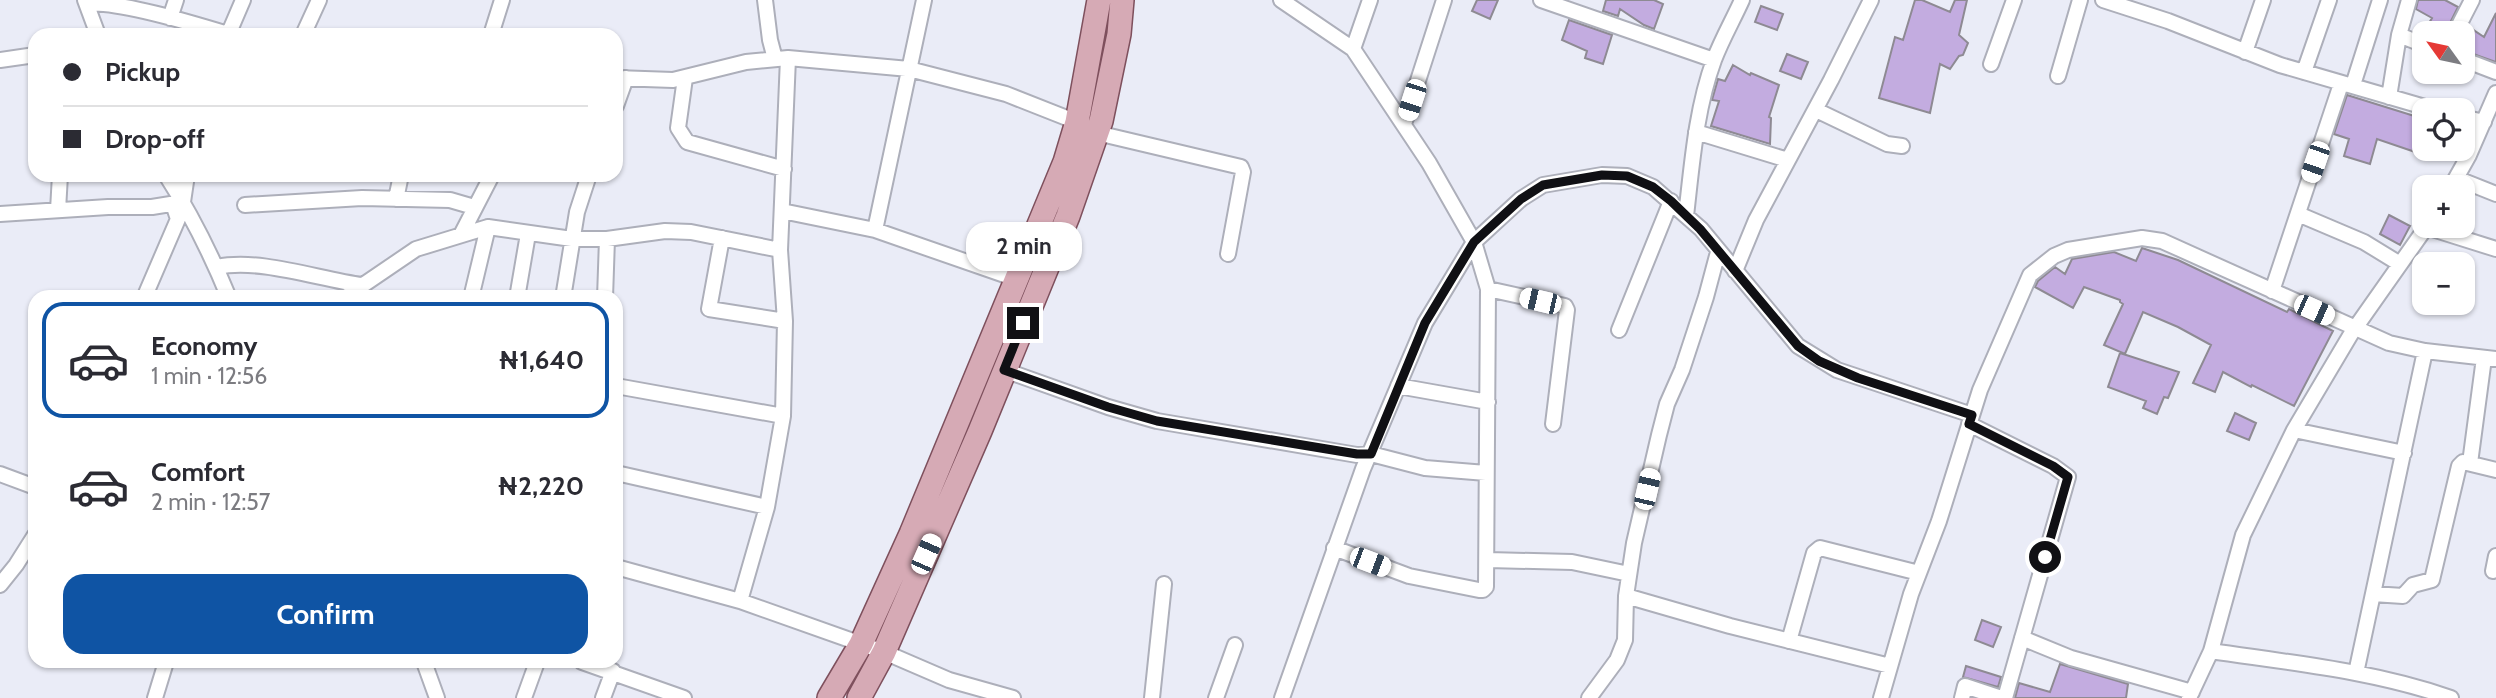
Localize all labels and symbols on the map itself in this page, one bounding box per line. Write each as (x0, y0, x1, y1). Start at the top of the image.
north arrow (2412, 21, 2474, 84)
car (1396, 77, 1429, 123)
car (2299, 139, 2332, 185)
callout: 2 min (965, 222, 1081, 270)
car (1518, 286, 1563, 316)
car (2291, 292, 2338, 328)
route end (1007, 307, 1039, 339)
car (1633, 466, 1662, 512)
car (908, 531, 945, 577)
route start (2029, 541, 2061, 573)
car (1347, 545, 1394, 579)

